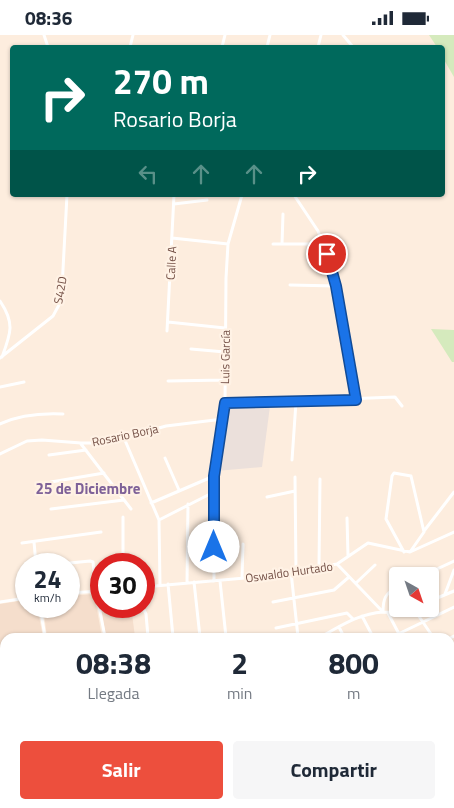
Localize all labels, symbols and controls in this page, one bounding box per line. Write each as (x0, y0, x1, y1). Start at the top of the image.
text: 08:36 (25, 3, 72, 32)
text: 270 m (113, 54, 209, 108)
icon: right (30, 65, 95, 130)
text: Rosario Borja (113, 102, 237, 136)
icon: left (134, 160, 162, 188)
icon: ahead (187, 160, 215, 188)
icon: ahead (240, 160, 268, 188)
icon: right (293, 160, 321, 188)
pin (306, 233, 348, 275)
icon: arrive (313, 240, 341, 268)
street label: Calle A (161, 246, 181, 280)
street label: S42D (48, 274, 72, 305)
street label: Luis García (215, 330, 235, 384)
street label: Rosario Borja (90, 419, 160, 451)
district label: 25 de Diciembre (36, 477, 141, 500)
position arrow (187, 520, 239, 572)
speed limit sign: 30 (90, 553, 155, 618)
street label: Oswaldo Hurtado (244, 556, 334, 588)
text: 24 (33, 560, 62, 598)
north arrow (389, 567, 439, 617)
map controls (389, 567, 439, 617)
text: km/h (34, 588, 61, 607)
text: 08:38 (76, 640, 151, 686)
text: 2 (231, 640, 248, 686)
text: 800 (329, 640, 379, 686)
text: Llegada (87, 681, 140, 705)
text: min (227, 681, 252, 705)
text: m (347, 681, 360, 705)
button: Salir (20, 741, 223, 799)
button: Compartir (233, 741, 435, 799)

